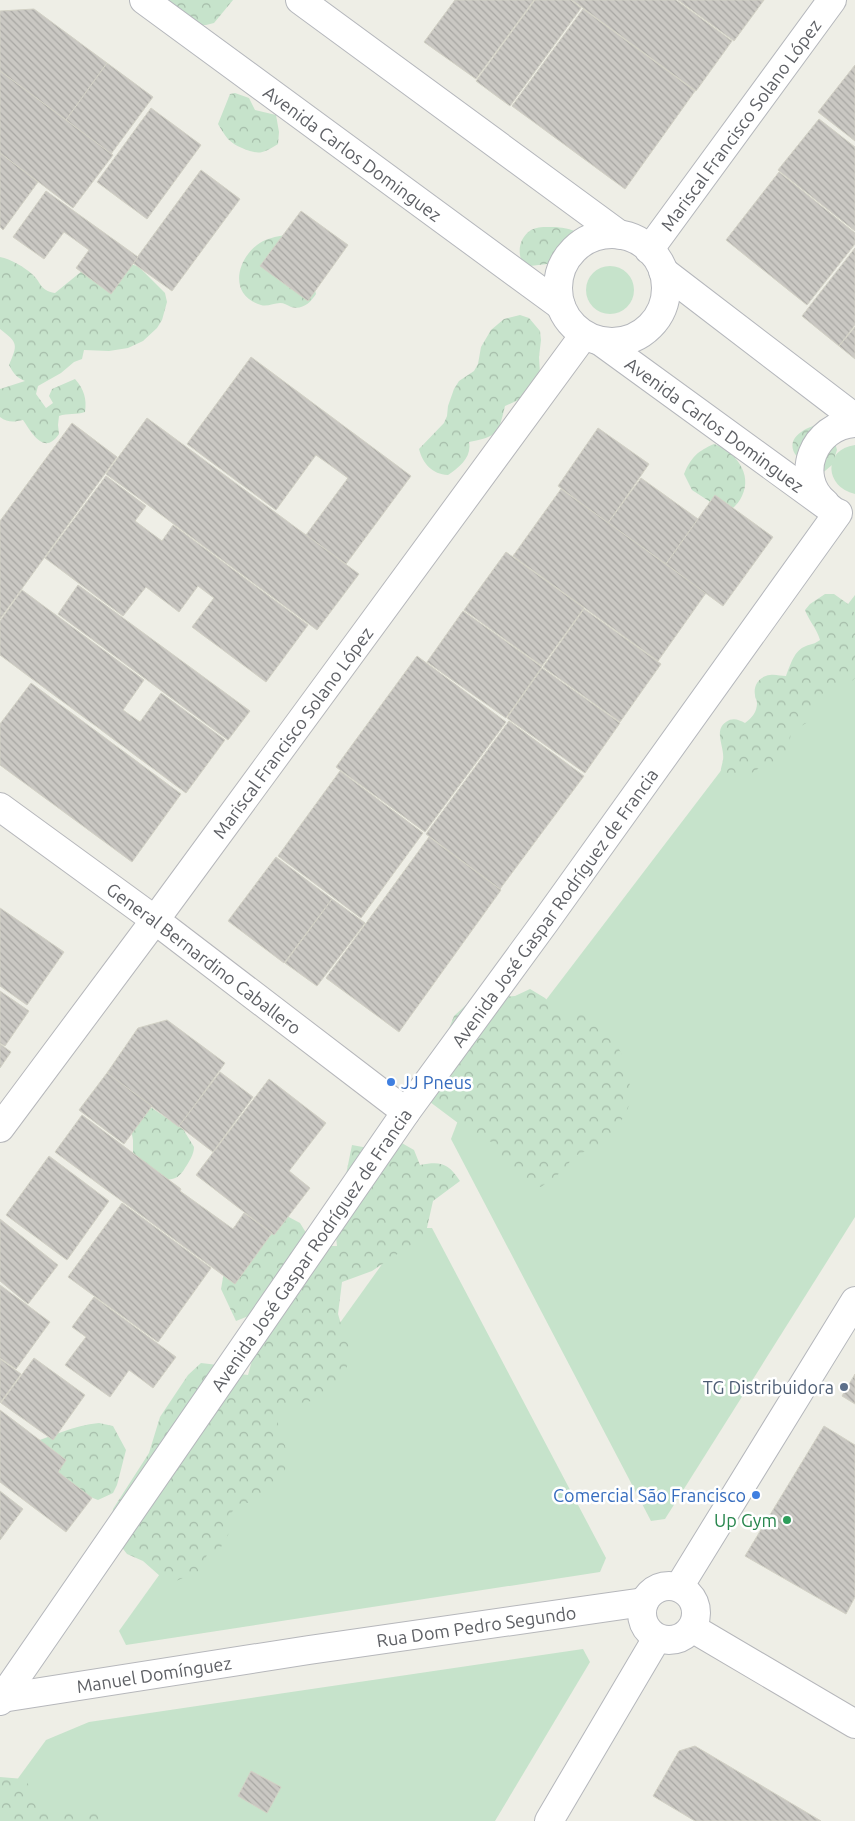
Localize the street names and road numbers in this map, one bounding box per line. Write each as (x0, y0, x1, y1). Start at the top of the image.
street label: Mariscal Francisco Solano López (657, 15, 824, 234)
street label: Avenida Carlos Dominguez (260, 81, 446, 225)
street label: Avenida Carlos Dominguez (622, 353, 808, 496)
street label: Mariscal Francisco Solano López (209, 623, 377, 842)
street label: Avenida José Gaspar Rodríguez de Francia (447, 765, 662, 1051)
street label: General Bernardino Caballero (103, 878, 305, 1038)
street label: Avenida José Gaspar Rodríguez de Francia (207, 1105, 415, 1395)
street label: Rua Dom Pedro Segundo (375, 1602, 577, 1650)
street label: Manuel Domínguez (75, 1652, 233, 1696)

